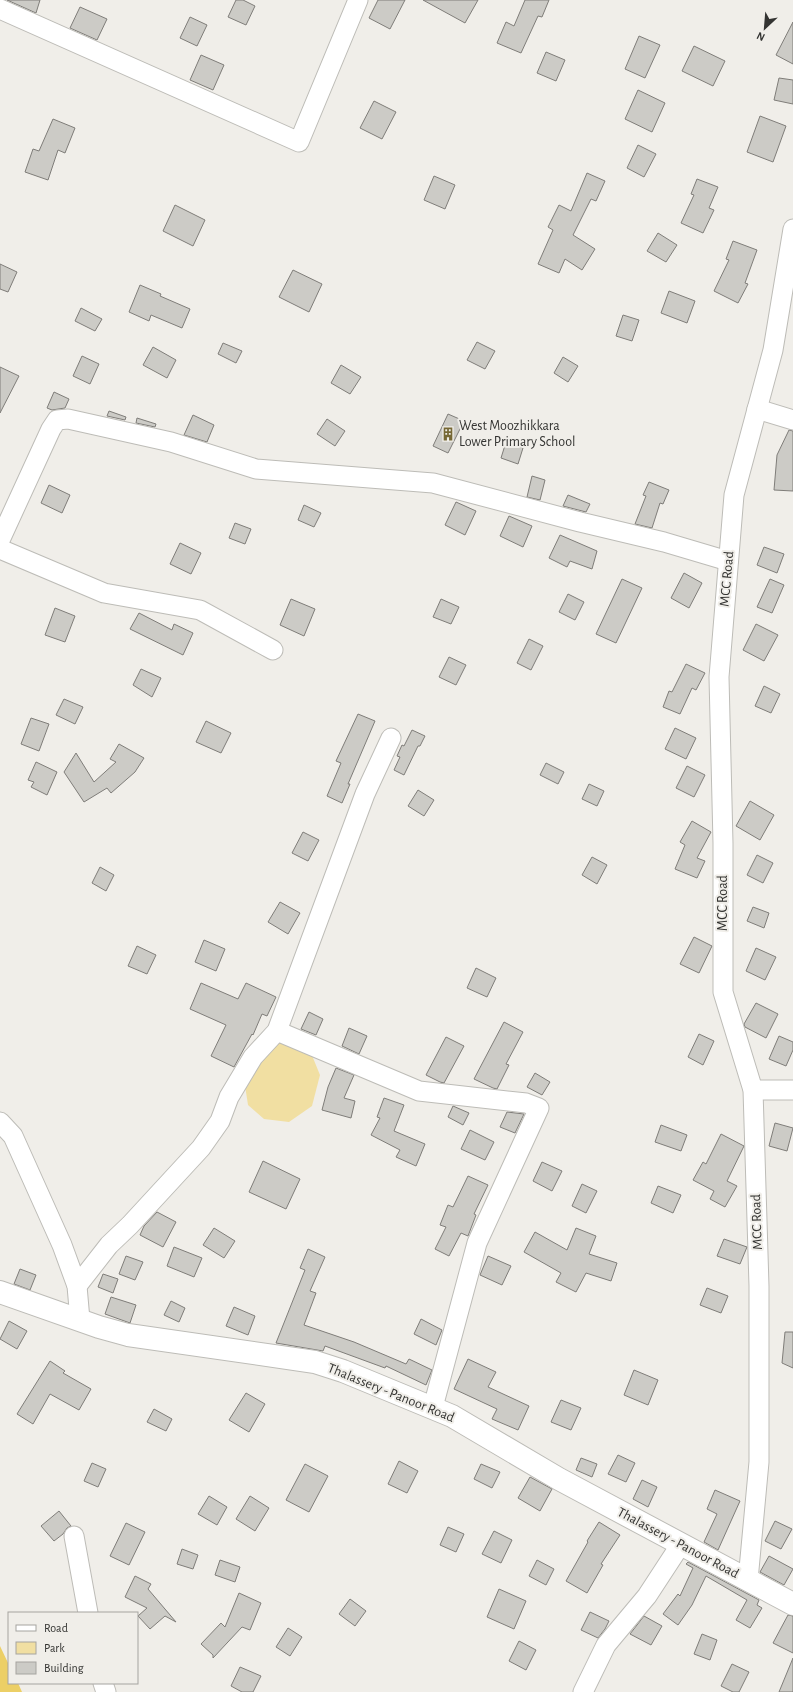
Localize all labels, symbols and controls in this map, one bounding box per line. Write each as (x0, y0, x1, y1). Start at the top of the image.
north arrow (745, 8, 785, 48)
text: N (755, 30, 767, 43)
place label: West Moozhikkara Lower Primary School (459, 419, 576, 449)
building icon: West Moozhikkara Lower Primary School (440, 426, 456, 442)
street label: MCC Road (718, 551, 736, 607)
street label: MCC Road (716, 875, 730, 931)
street label: MCC Road (749, 1194, 765, 1250)
street label: Thalassery - Panoor Road (326, 1361, 456, 1425)
street label: Thalassery - Panoor Road (615, 1505, 741, 1581)
legend (8, 1612, 138, 1684)
text: Road (44, 1622, 68, 1634)
text: Park (44, 1642, 65, 1654)
text: Building (44, 1662, 84, 1674)

